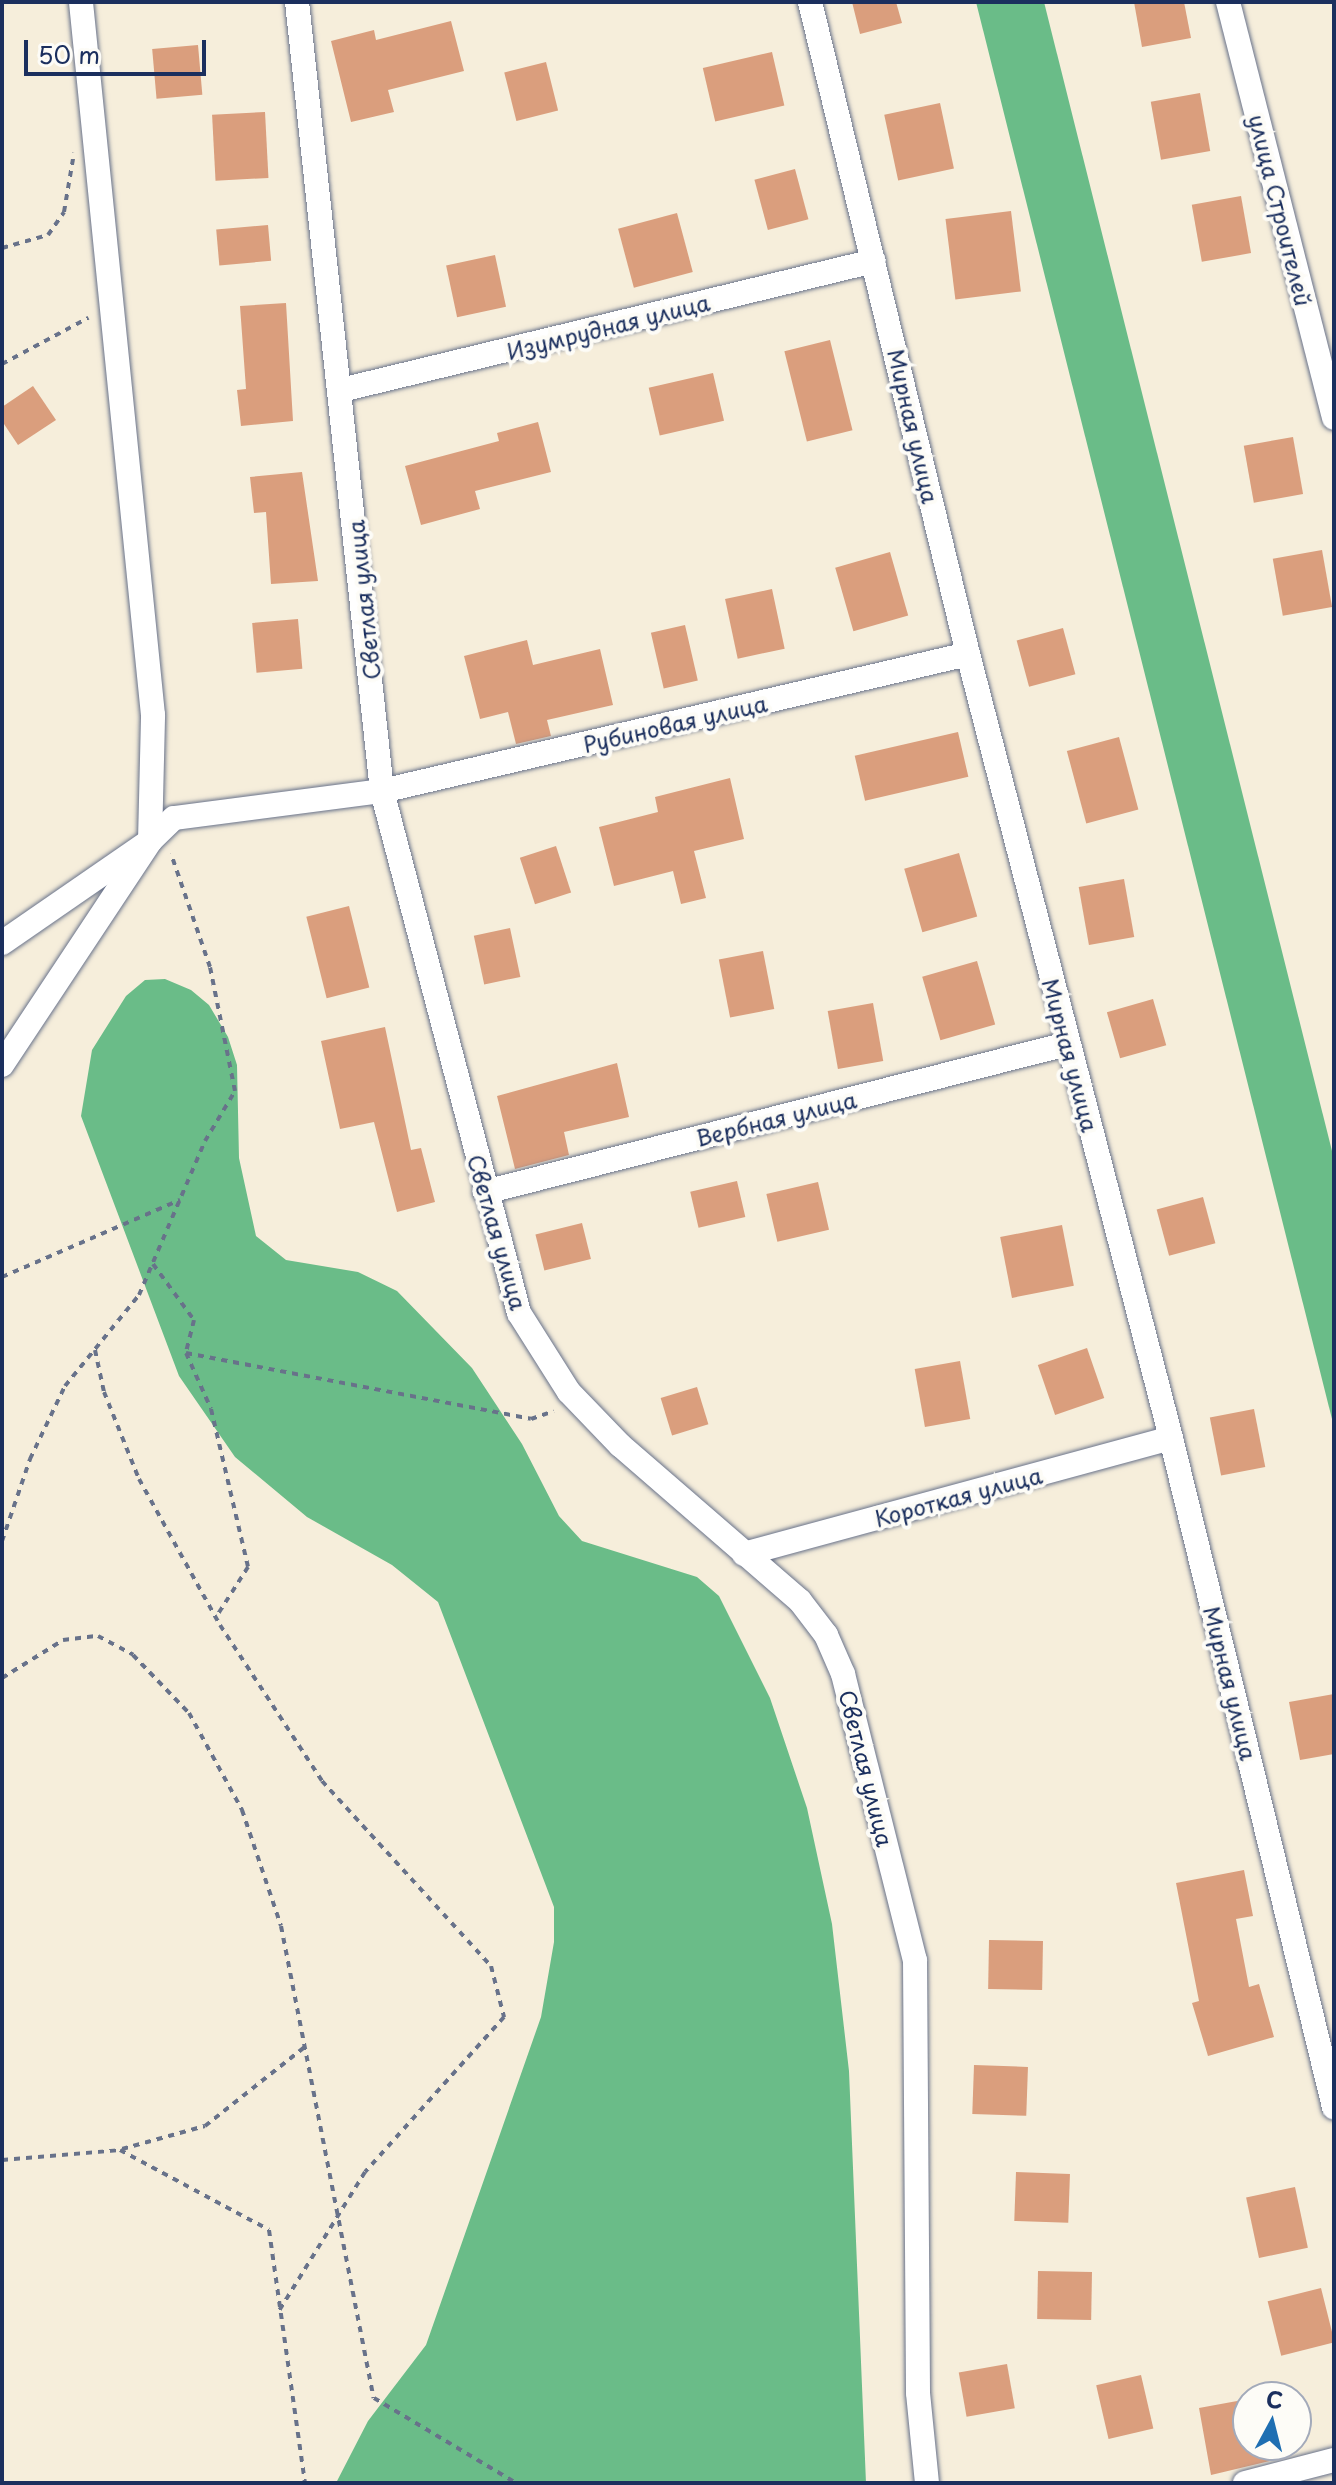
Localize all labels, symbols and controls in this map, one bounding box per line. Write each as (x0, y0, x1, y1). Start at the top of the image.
scale bar (28, 24, 210, 74)
text: 50 m (38, 36, 100, 72)
street label: улица Строителей (1244, 111, 1318, 309)
street label: Изумрудная улица (503, 288, 713, 364)
street label: Мирная улица (883, 346, 945, 506)
street label: Светлая улица (341, 519, 385, 681)
street label: Рубиновая улица (580, 689, 770, 757)
street label: Мирная улица (1038, 975, 1104, 1135)
street label: Вербная улица (692, 1085, 860, 1151)
street label: Светлая улица (463, 1151, 533, 1313)
street label: Короткая улица (871, 1461, 1045, 1531)
street label: Мирная улица (1199, 1603, 1263, 1763)
street label: Светлая улица (835, 1687, 899, 1849)
north arrow (1232, 2381, 1312, 2461)
text: С (1265, 2381, 1285, 2416)

